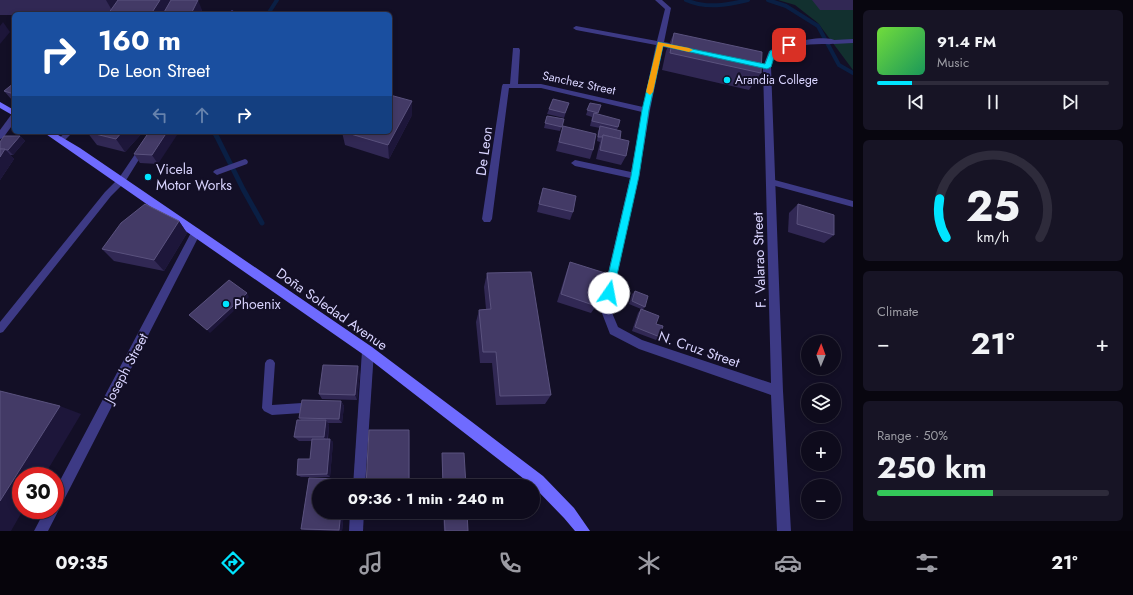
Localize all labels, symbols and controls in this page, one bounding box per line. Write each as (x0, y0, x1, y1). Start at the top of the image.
text: 160 m (98, 20, 181, 61)
icon: right (32, 28, 84, 80)
pin (772, 28, 806, 62)
text: 91.4 FM (937, 31, 996, 53)
icon: arrive (778, 34, 800, 56)
text: Music (937, 53, 969, 72)
text: De Leon Street (98, 58, 210, 84)
street label: Sanchez Street (541, 66, 617, 100)
place label: Arandia College (735, 71, 818, 89)
marker: Arandia College (722, 75, 732, 85)
icon: previous (905, 91, 927, 113)
icon: pause (982, 91, 1004, 113)
icon: next (1059, 91, 1081, 113)
icon: left (149, 104, 171, 126)
icon: ahead (191, 104, 213, 126)
icon: right (233, 104, 255, 126)
street label: De Leon (471, 125, 497, 177)
place label: Vicela Motor Works (156, 159, 232, 195)
marker: Vicela Motor Works (143, 172, 153, 182)
text: 25 (966, 176, 1020, 237)
street label: F. Valarao Street (747, 211, 771, 308)
text: km/h (977, 227, 1009, 247)
street label: Doña Soledad Avenue (272, 263, 392, 355)
position arrow (588, 272, 630, 314)
place label: Phoenix (234, 294, 281, 314)
marker: Phoenix (221, 299, 231, 309)
text: Climate (877, 302, 918, 321)
text: 21° (971, 322, 1015, 365)
street label: N. Cruz Street (656, 326, 743, 373)
text: − (877, 327, 890, 359)
text: + (1095, 327, 1109, 359)
street label: Joseph Street (98, 329, 153, 408)
north arrow (801, 335, 841, 375)
map controls (801, 335, 841, 519)
button: layers (801, 383, 841, 423)
text: Range · 50% (877, 426, 948, 445)
button: + (801, 431, 841, 471)
text: 250 km (877, 446, 987, 489)
speed limit sign: 30 (12, 467, 64, 519)
button: − (801, 479, 841, 519)
text: 09:36 · 1 min · 240 m (348, 488, 504, 510)
icon: directions (219, 549, 247, 577)
icon: music (357, 549, 385, 577)
icon: phone (496, 549, 524, 577)
icon: climate (635, 549, 663, 577)
icon: car (774, 549, 802, 577)
icon: filters (913, 549, 941, 577)
text: 09:35 (55, 550, 108, 576)
text: 21° (1051, 550, 1078, 576)

